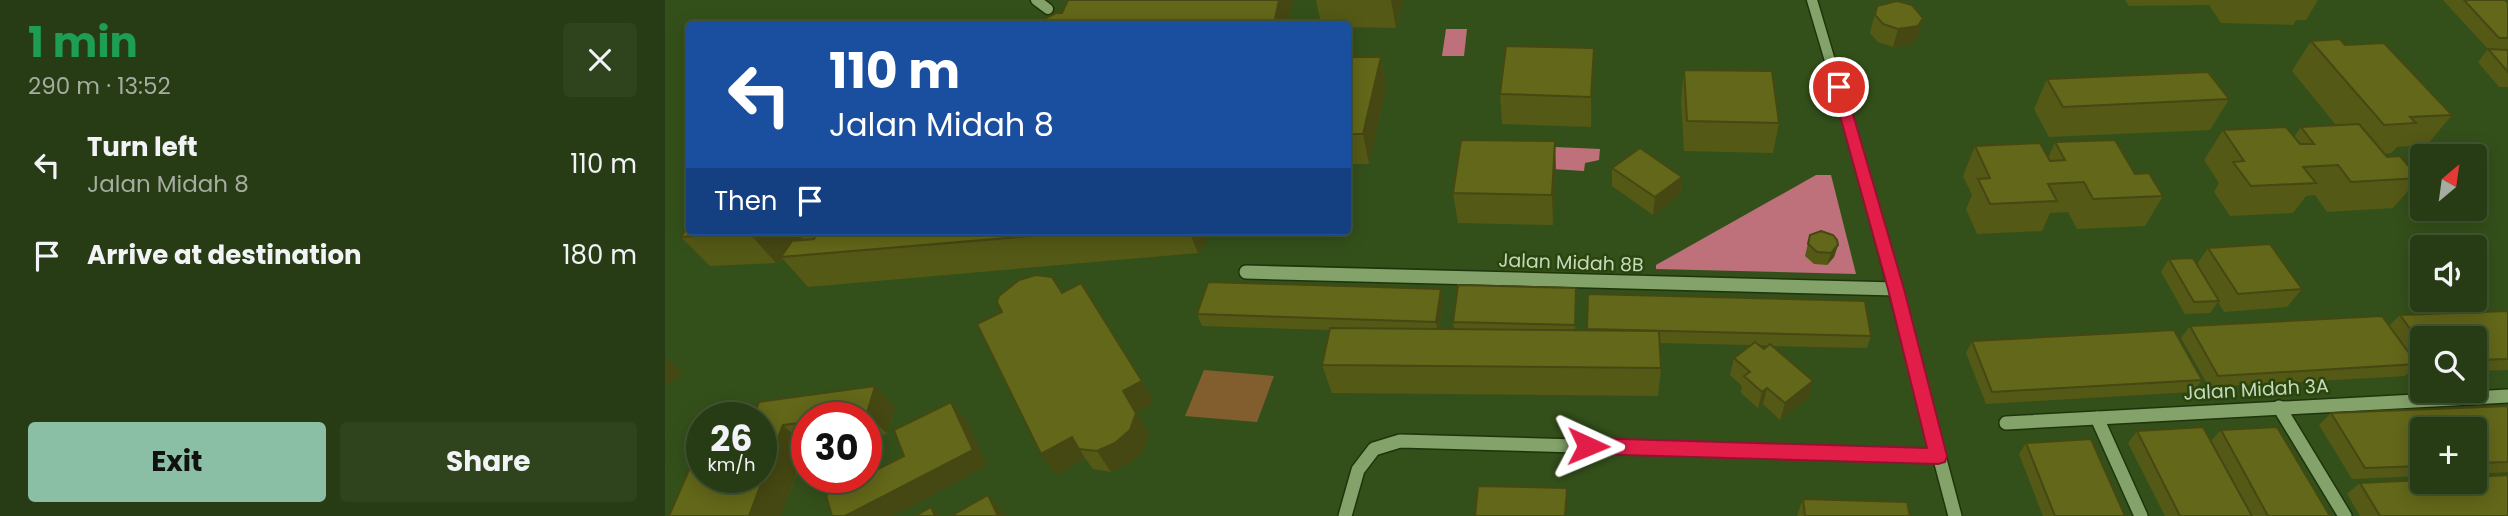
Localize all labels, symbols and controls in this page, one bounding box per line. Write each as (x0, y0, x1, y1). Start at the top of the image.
text: 1 min (28, 13, 138, 72)
button: close (563, 23, 637, 97)
text: 110 m (829, 37, 960, 105)
icon: left (714, 49, 805, 140)
pin (1809, 57, 1869, 117)
icon: arrive (1820, 68, 1858, 106)
text: 290 m · 13:52 (28, 70, 171, 102)
text: Jalan Midah 8 (829, 102, 1054, 147)
text: Turn left (87, 129, 198, 165)
north arrow (2410, 144, 2487, 220)
map controls (2410, 144, 2487, 494)
icon: left (28, 146, 66, 184)
text: 110 m (570, 146, 637, 182)
text: Jalan Midah 8 (87, 168, 249, 200)
icon: arrive (791, 182, 829, 220)
text: Then (714, 183, 777, 219)
button: sound (2410, 235, 2487, 312)
icon: arrive (28, 237, 66, 275)
text: Arrive at destination (87, 237, 362, 273)
text: 180 m (562, 237, 637, 273)
street label: Jalan Midah 8B (1498, 246, 1644, 279)
button: search (2410, 326, 2487, 403)
street label: Jalan Midah 3A (2183, 372, 2330, 407)
speed limit sign: 30 (791, 402, 882, 493)
position arrow (1551, 409, 1625, 483)
text: 26 (710, 414, 753, 463)
button: + (2410, 417, 2487, 494)
button: Exit (28, 422, 326, 502)
button: Share (340, 422, 637, 502)
text: km/h (708, 452, 755, 477)

